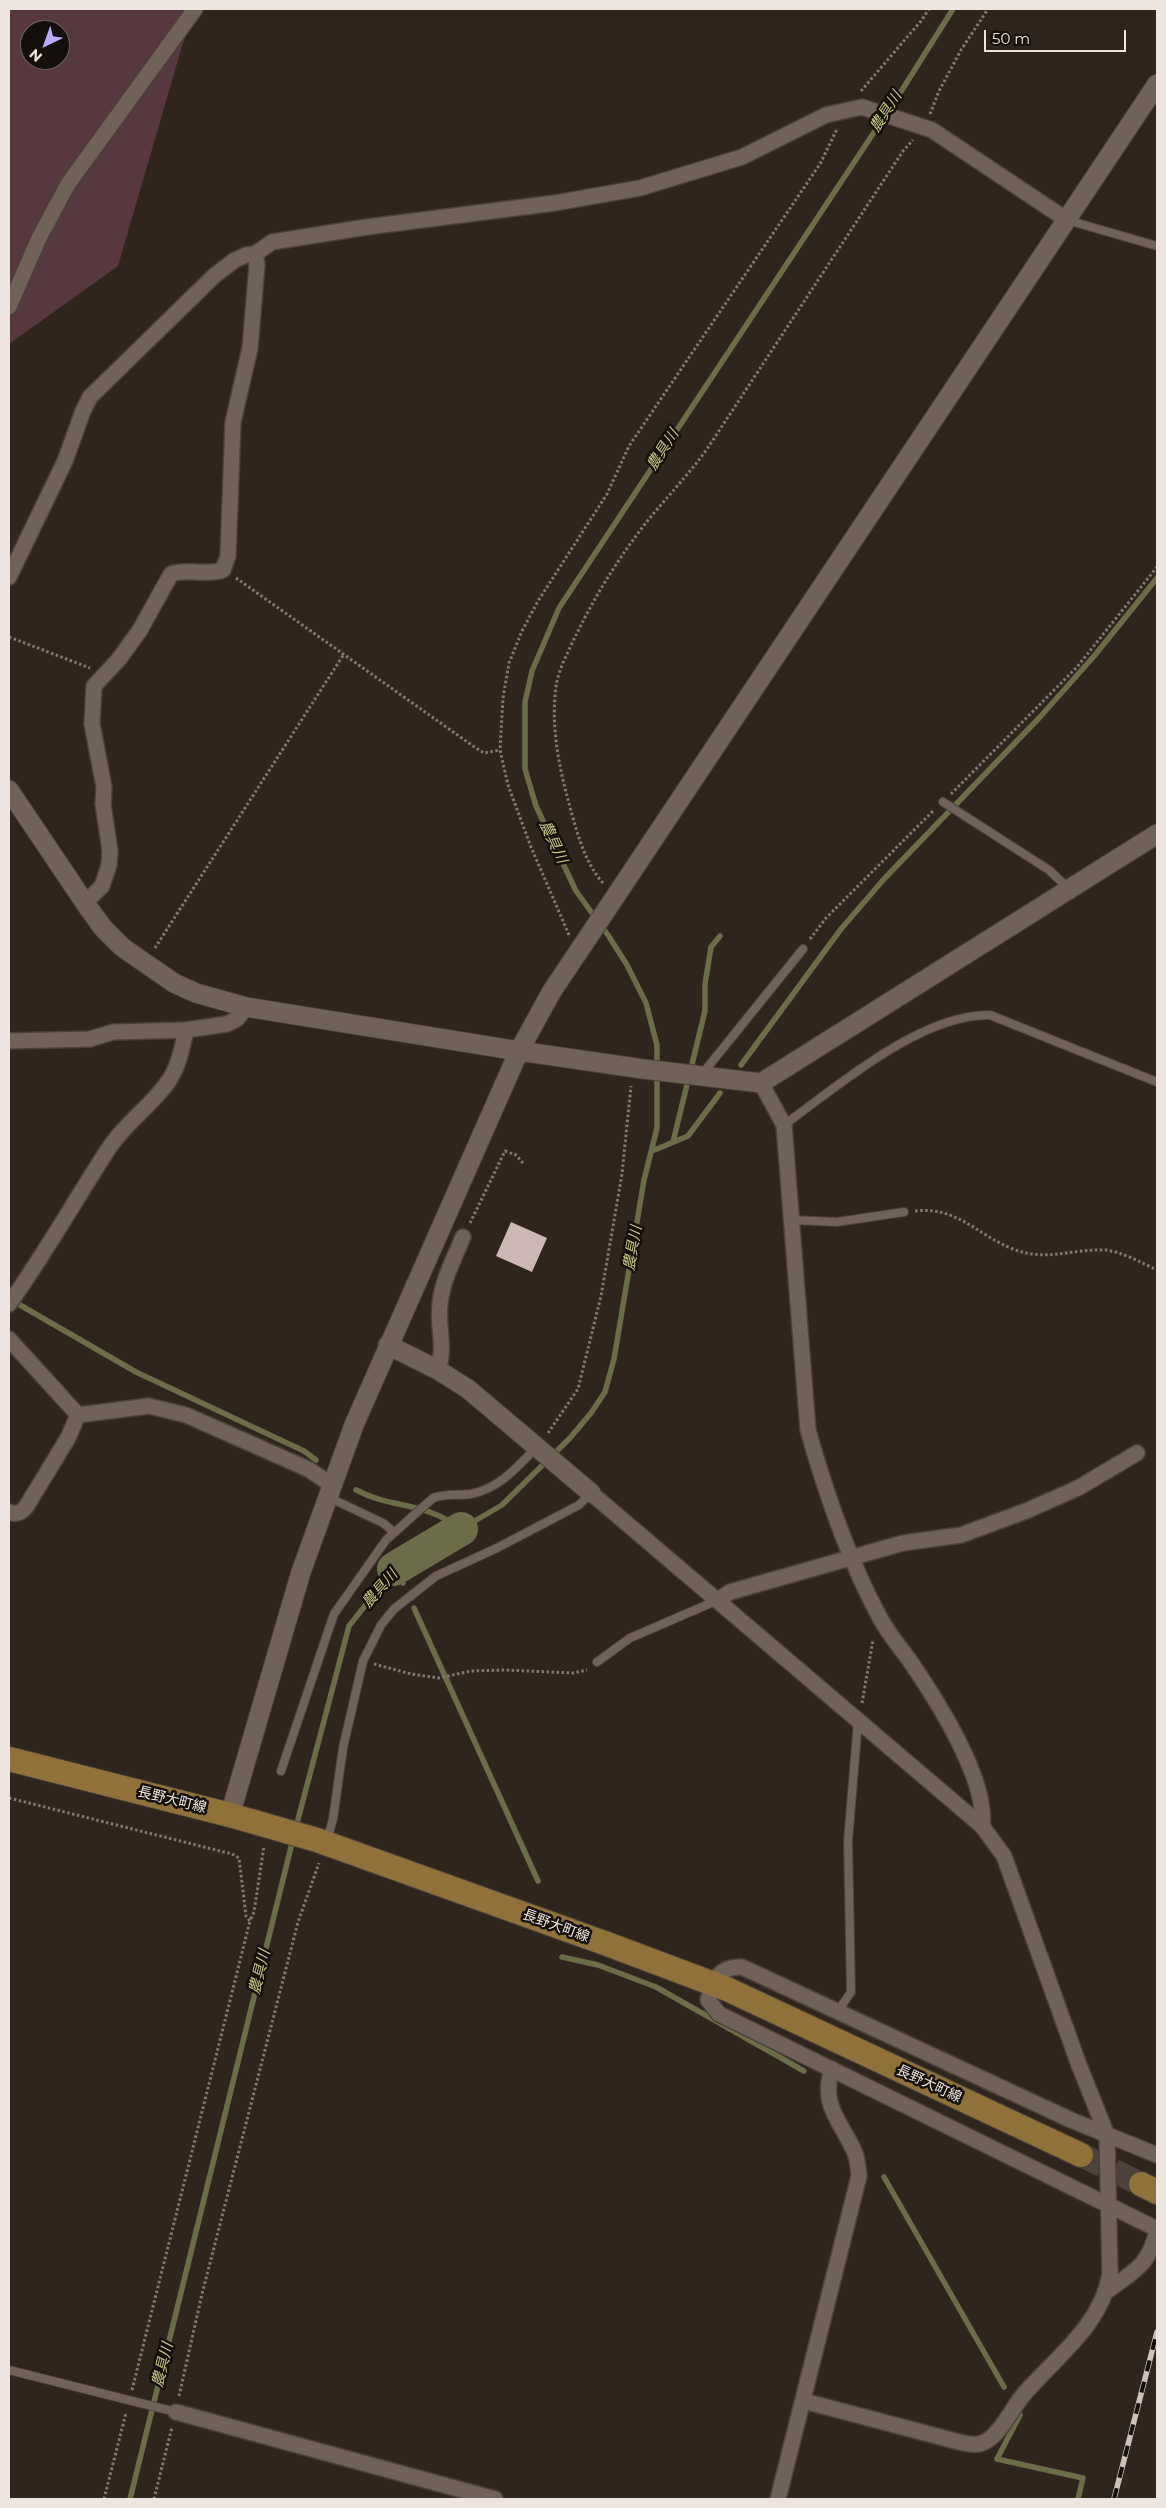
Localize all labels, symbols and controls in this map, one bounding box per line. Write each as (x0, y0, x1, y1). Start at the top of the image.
north arrow (20, 20, 70, 70)
scale bar (986, 20, 1128, 52)
text: 50 m (992, 29, 1030, 48)
text: N (25, 45, 46, 66)
water label: 農具川 (866, 88, 906, 136)
water label: 農具川 (643, 426, 683, 474)
water label: 農具川 (535, 818, 571, 866)
water label: 農具川 (620, 1224, 646, 1272)
water label: 農具川 (358, 1566, 402, 1612)
street label: 長野大町線 (136, 1783, 208, 1817)
street label: 長野大町線 (520, 1906, 592, 1946)
water label: 農具川 (246, 1948, 274, 1996)
street label: 長野大町線 (894, 2062, 964, 2106)
water label: 農具川 (149, 2341, 177, 2389)

